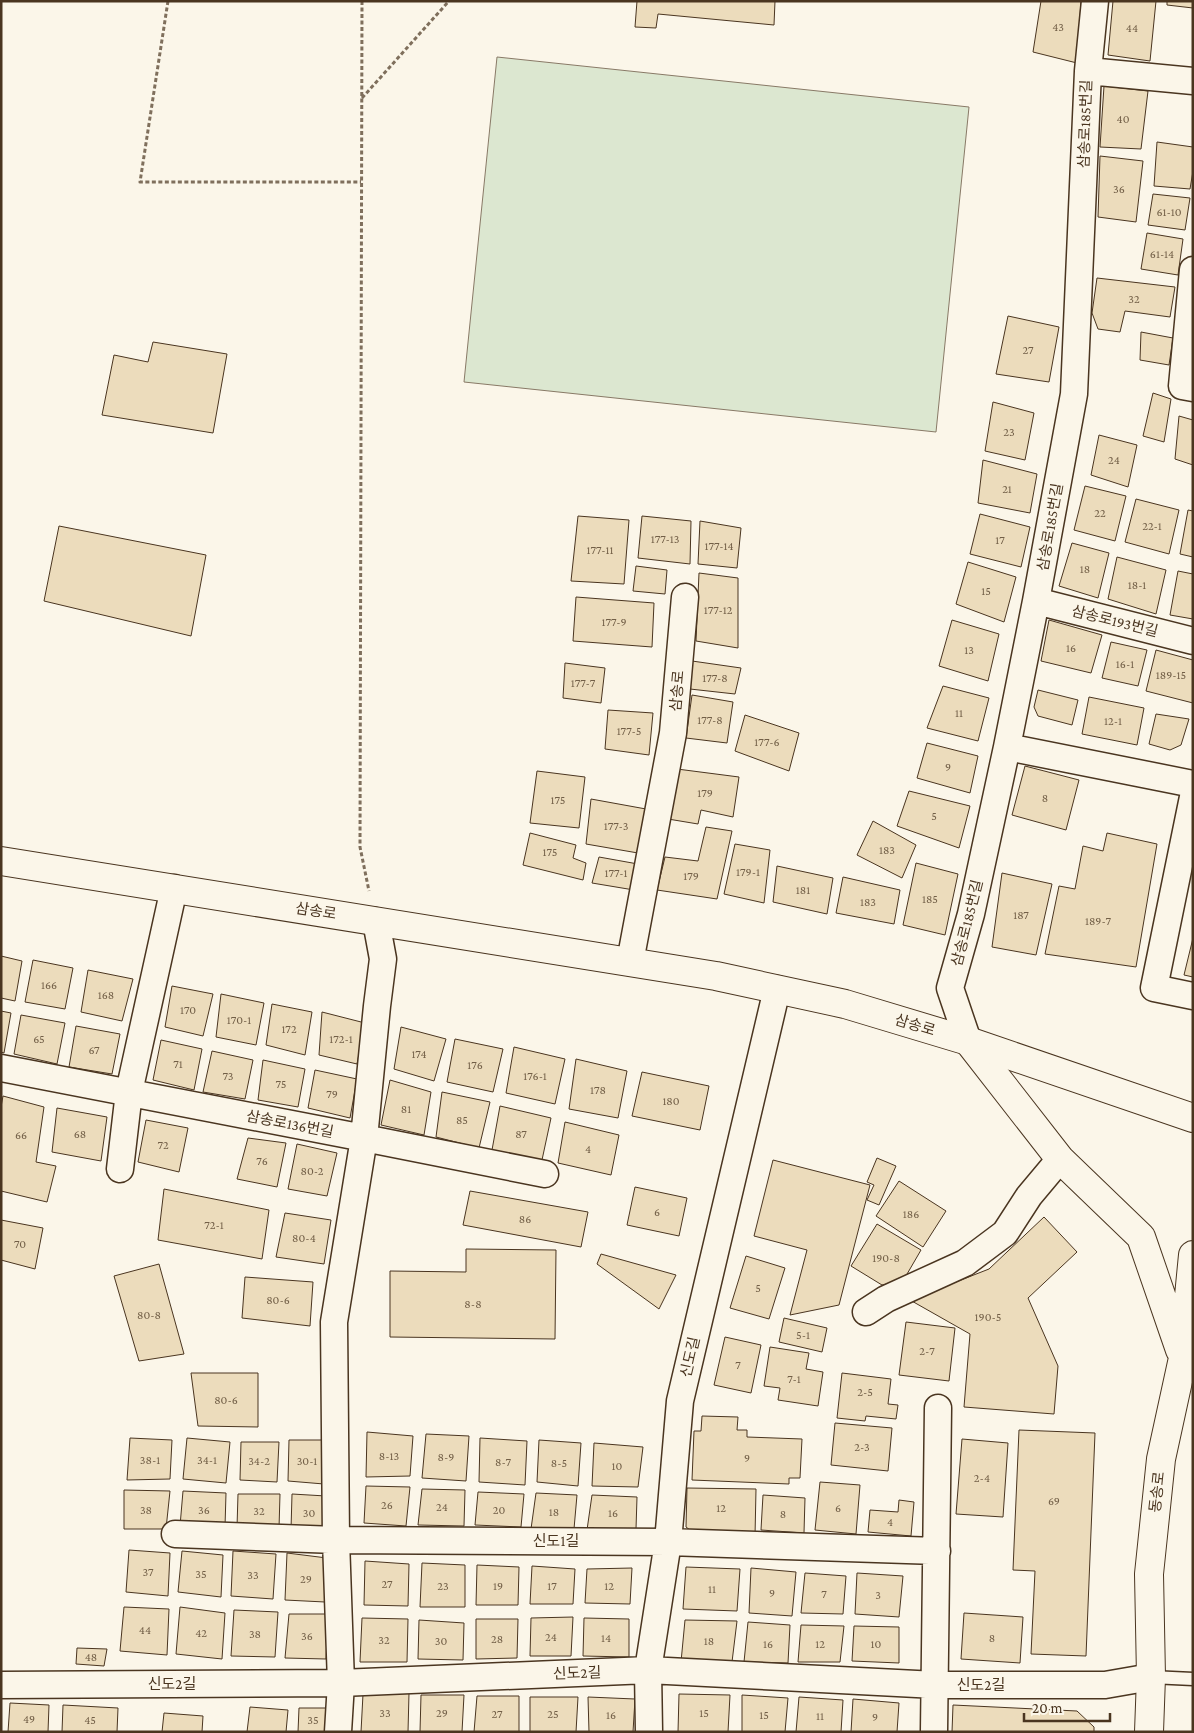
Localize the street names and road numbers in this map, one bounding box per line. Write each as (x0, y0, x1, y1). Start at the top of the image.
street label: 삼송로185번길 (1075, 79, 1095, 169)
street label: 삼송로185번길 (1034, 482, 1066, 572)
street label: 삼송로193번길 (1070, 603, 1160, 639)
street label: 삼송로 (667, 670, 687, 712)
street label: 삼송로185번길 (948, 878, 986, 968)
street label: 삼송로 (294, 900, 338, 922)
street label: 삼송로 (893, 1011, 937, 1039)
street label: 삼송로136번길 (245, 1108, 335, 1140)
street label: 신도길 (678, 1335, 702, 1379)
street label: 동송로 (1147, 1471, 1167, 1513)
street label: 신도1길 (533, 1533, 579, 1549)
street label: 신도2길 (552, 1664, 602, 1682)
street label: 신도2길 (148, 1676, 196, 1692)
street label: 신도2길 (957, 1677, 1005, 1693)

